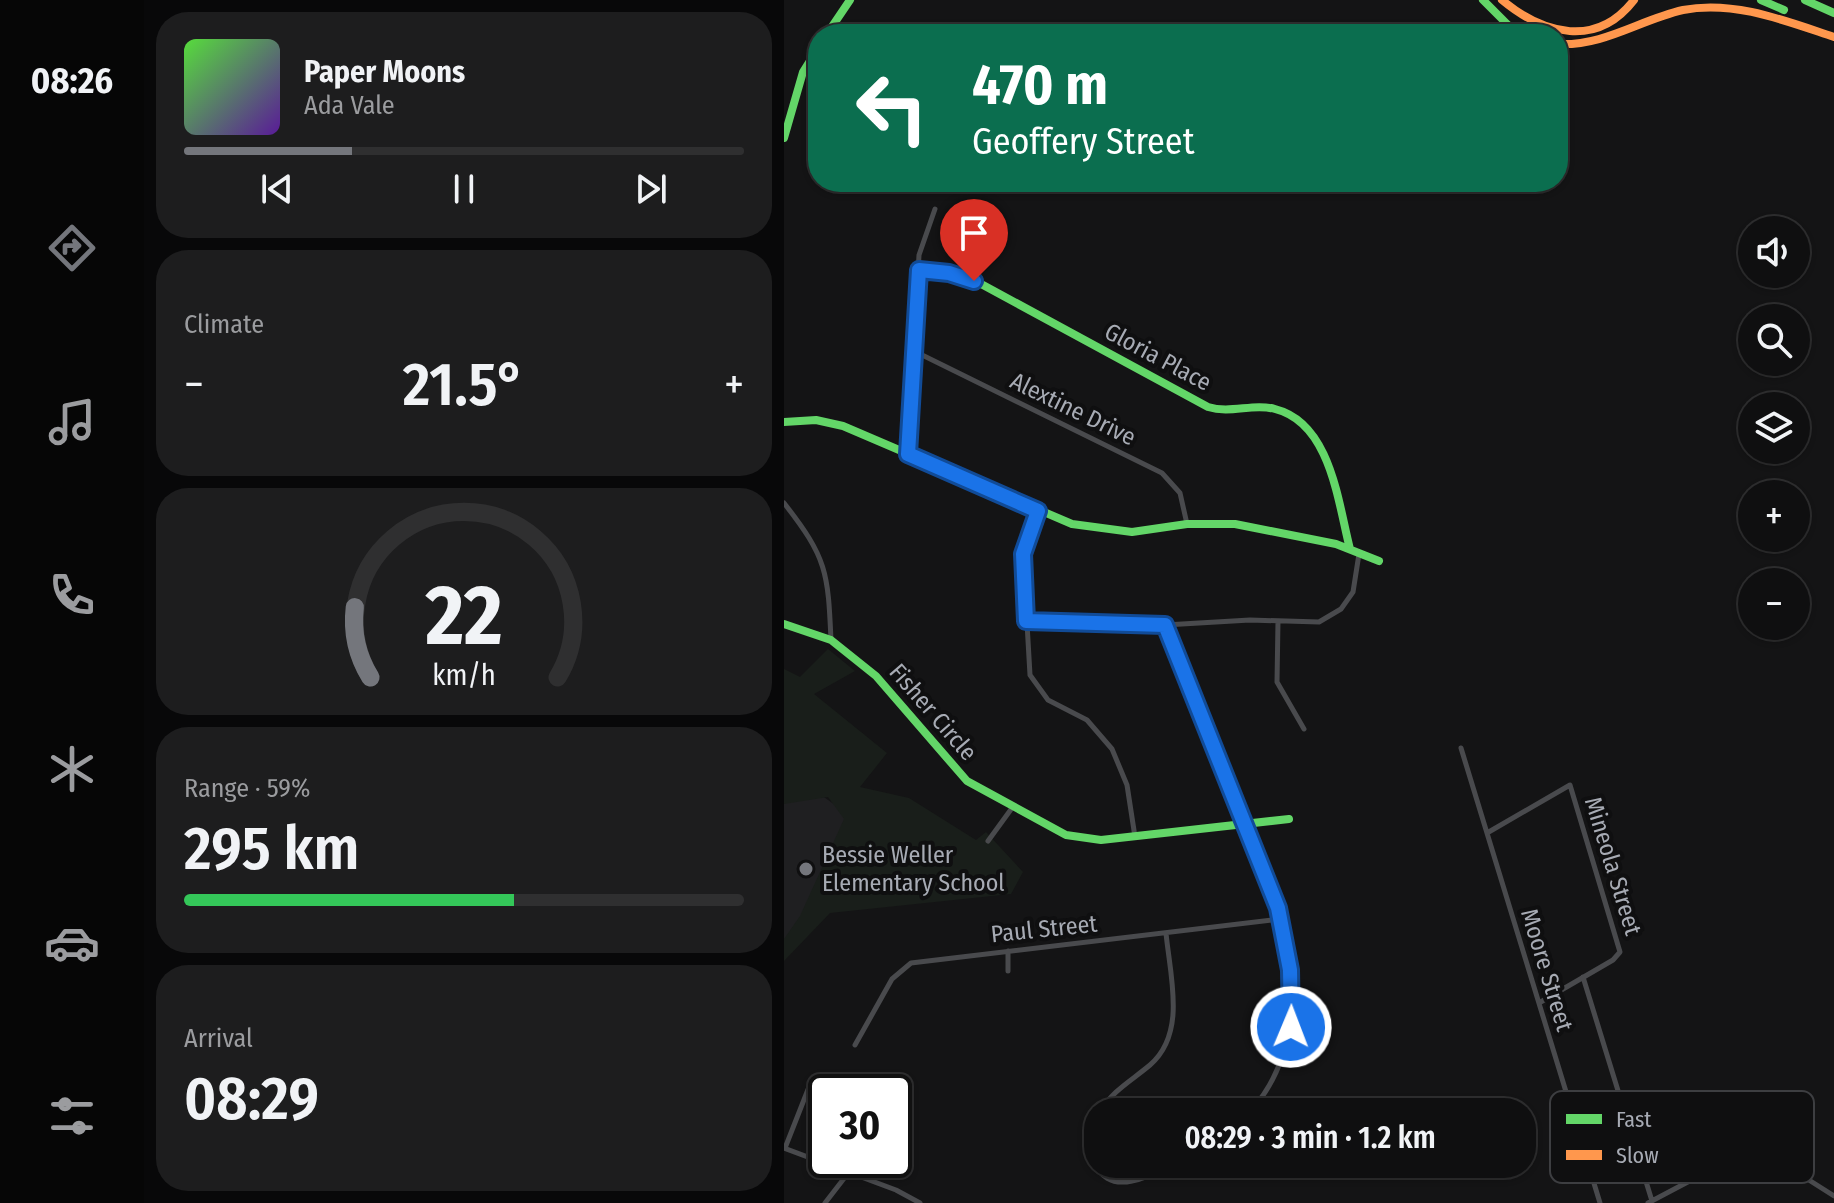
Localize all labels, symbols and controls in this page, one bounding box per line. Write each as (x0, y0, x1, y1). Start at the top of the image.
text: 470 m (972, 52, 1108, 119)
text: Paper Moons (304, 54, 465, 90)
icon: left (840, 56, 944, 160)
text: 08:26 (31, 59, 113, 103)
text: Ada Vale (304, 90, 395, 121)
text: Geoffery Street (972, 120, 1194, 164)
icon: previous (255, 167, 299, 211)
icon: pause (442, 167, 486, 211)
icon: next (629, 167, 673, 211)
pin (940, 199, 1008, 281)
icon: arrive (952, 211, 996, 255)
map controls (1738, 216, 1810, 640)
button: sound (1738, 216, 1810, 288)
icon: directions (44, 220, 100, 276)
button: search (1738, 304, 1810, 376)
text: Climate (184, 309, 264, 340)
street label: Gloria Place (1100, 317, 1216, 397)
text: 21.5° (403, 349, 525, 421)
text: − (184, 358, 204, 411)
text: + (724, 358, 744, 411)
street label: Alextine Drive (1006, 367, 1140, 451)
button: layers (1738, 392, 1810, 464)
icon: music (44, 394, 100, 450)
button: + (1738, 480, 1810, 552)
text: 22 (424, 565, 503, 665)
icon: phone (44, 567, 100, 623)
button: − (1738, 568, 1810, 640)
text: km/h (432, 658, 496, 693)
street label: Fisher Circle (883, 658, 983, 766)
icon: climate (44, 741, 100, 797)
text: Range · 59% (184, 773, 310, 804)
street label: Mineola Street (1579, 794, 1647, 939)
text: 295 km (184, 813, 359, 885)
place label: Bessie Weller Elementary School (822, 841, 1005, 897)
marker: Bessie Weller Elementary School (797, 860, 815, 878)
street label: Moore Street (1515, 905, 1579, 1035)
street label: Paul Street (990, 909, 1099, 948)
icon: car (44, 915, 100, 971)
position arrow (1249, 985, 1333, 1069)
text: Arrival (184, 1023, 253, 1054)
text: 08:29 (184, 1063, 319, 1135)
speed limit sign: 30 (808, 1074, 912, 1178)
icon: filters (44, 1088, 100, 1144)
legend (1550, 1091, 1814, 1183)
text: Fast (1616, 1106, 1652, 1133)
text: 08:29 · 3 min · 1.2 km (1184, 1120, 1436, 1156)
text: Slow (1616, 1142, 1659, 1169)

